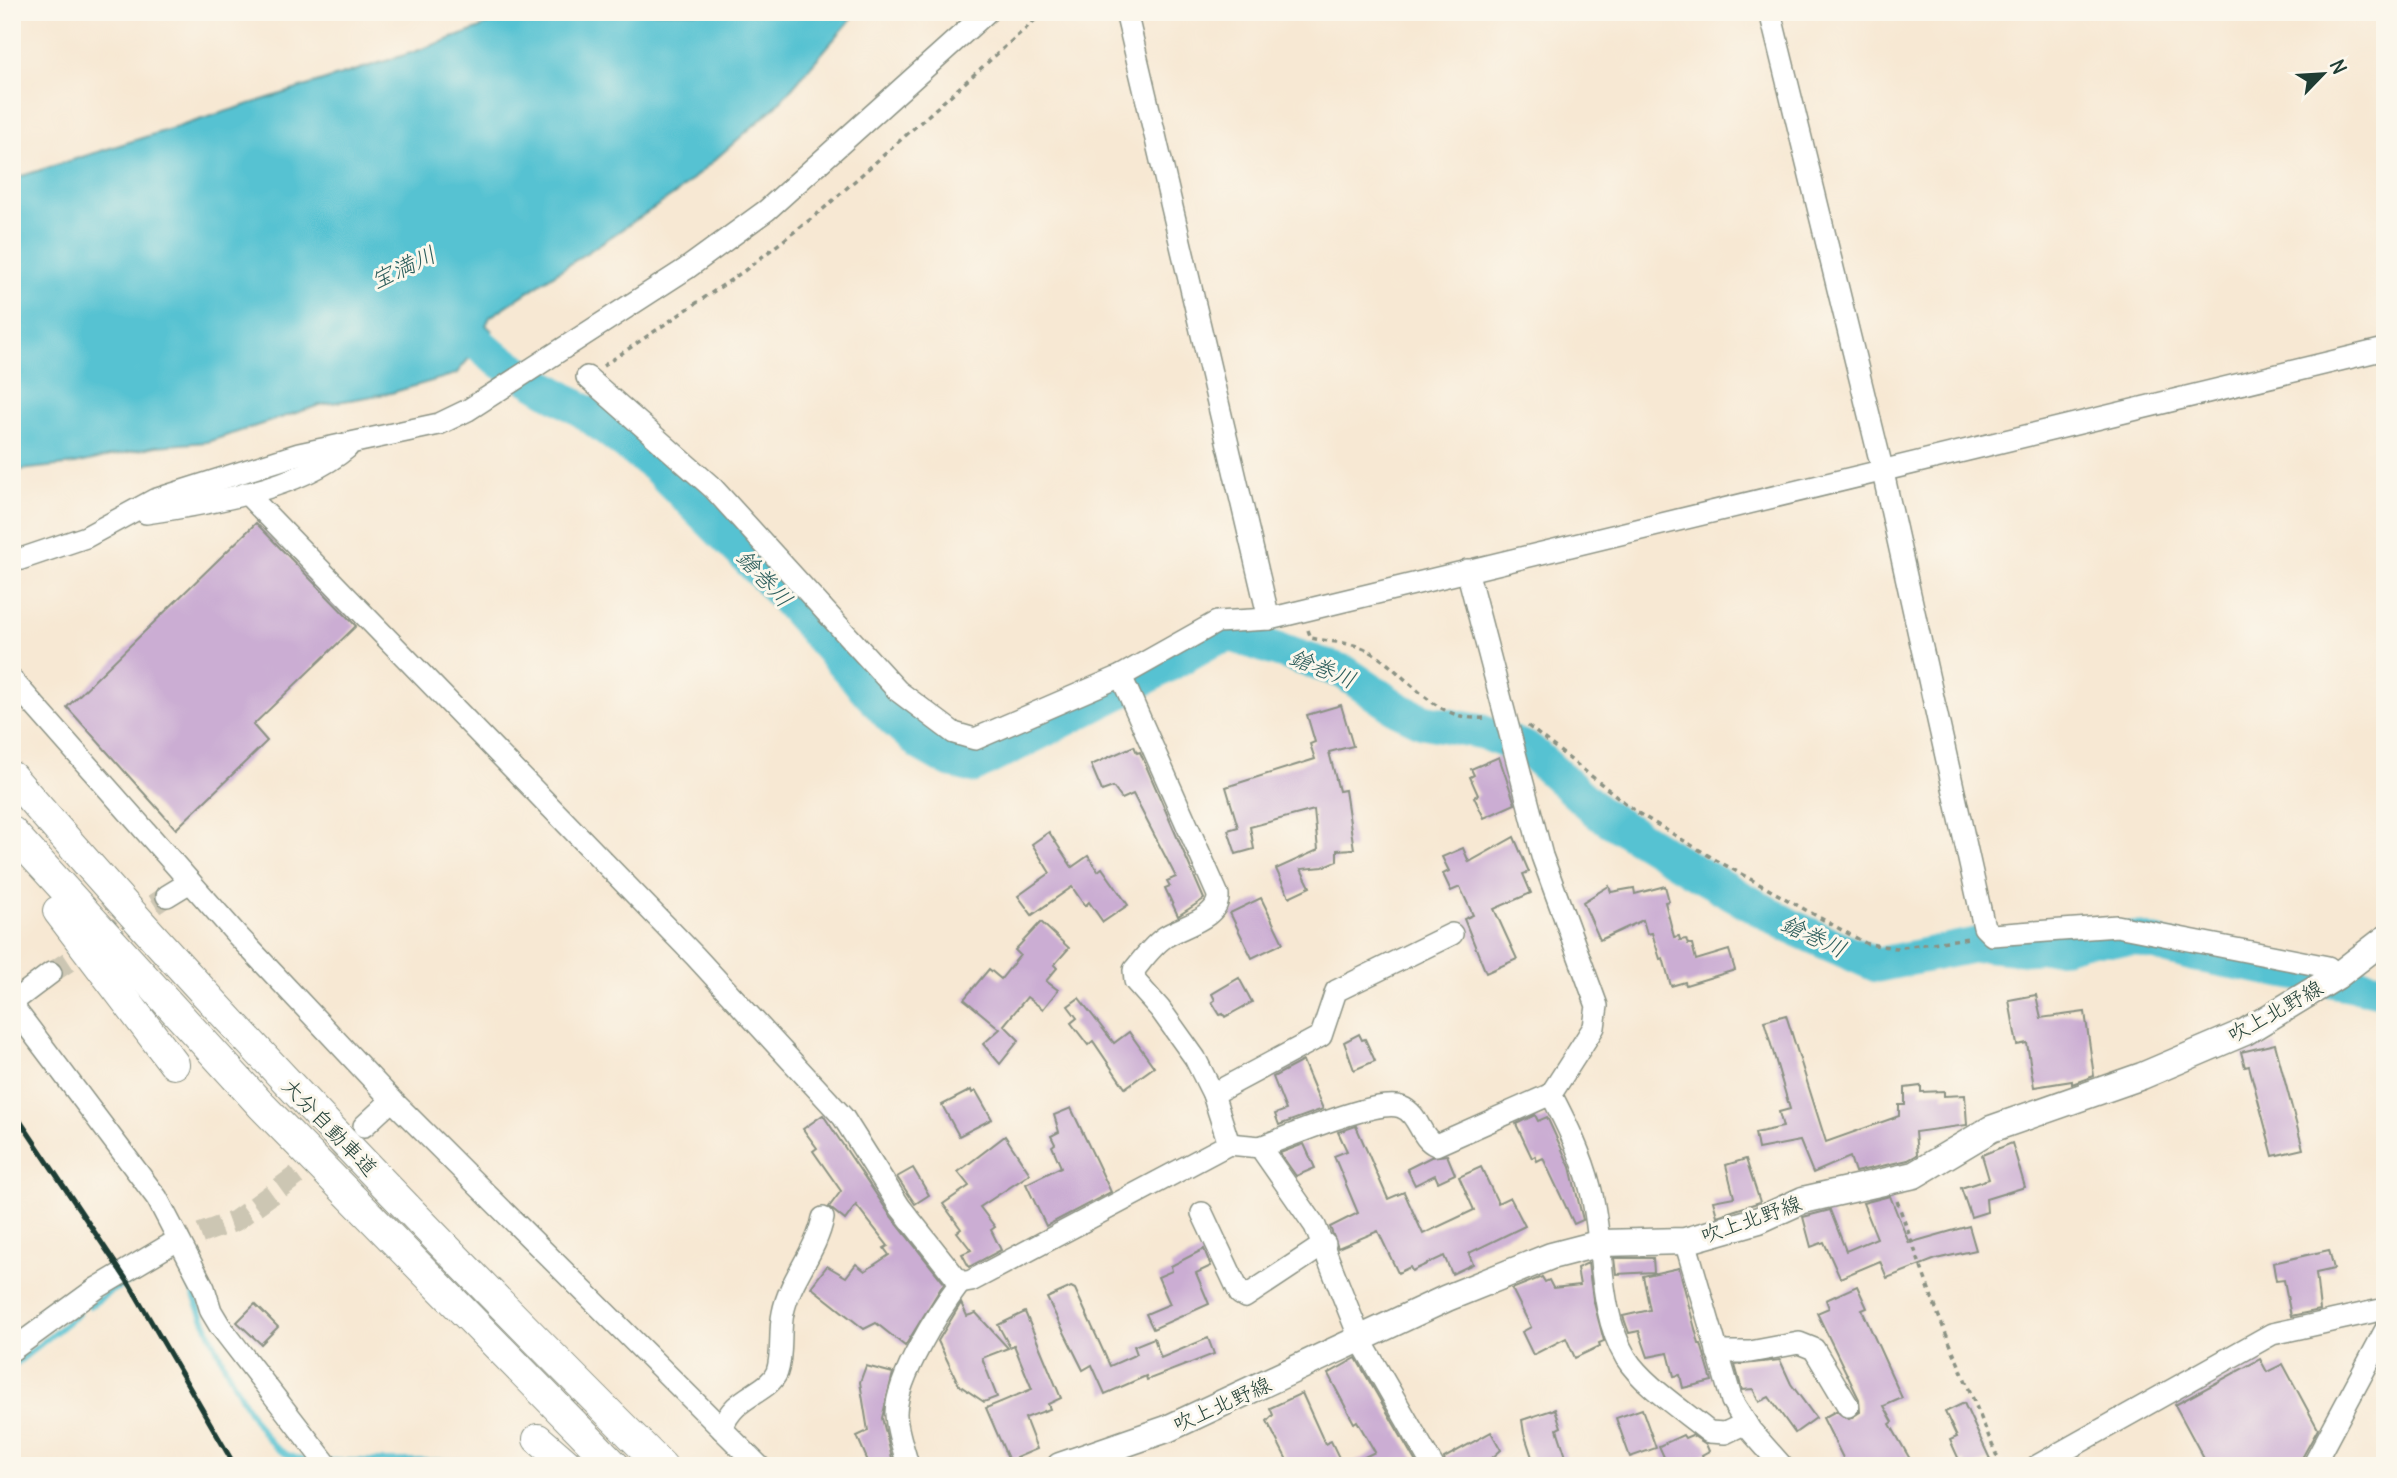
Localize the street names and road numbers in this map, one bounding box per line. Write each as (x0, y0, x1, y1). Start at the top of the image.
street label: 吹上北野線 (2223, 974, 2327, 1048)
street label: 大分自動車道 (277, 1072, 383, 1182)
street label: 吹上北野線 (1697, 1189, 1805, 1249)
street label: 吹上北野線 (1169, 1370, 1275, 1438)

